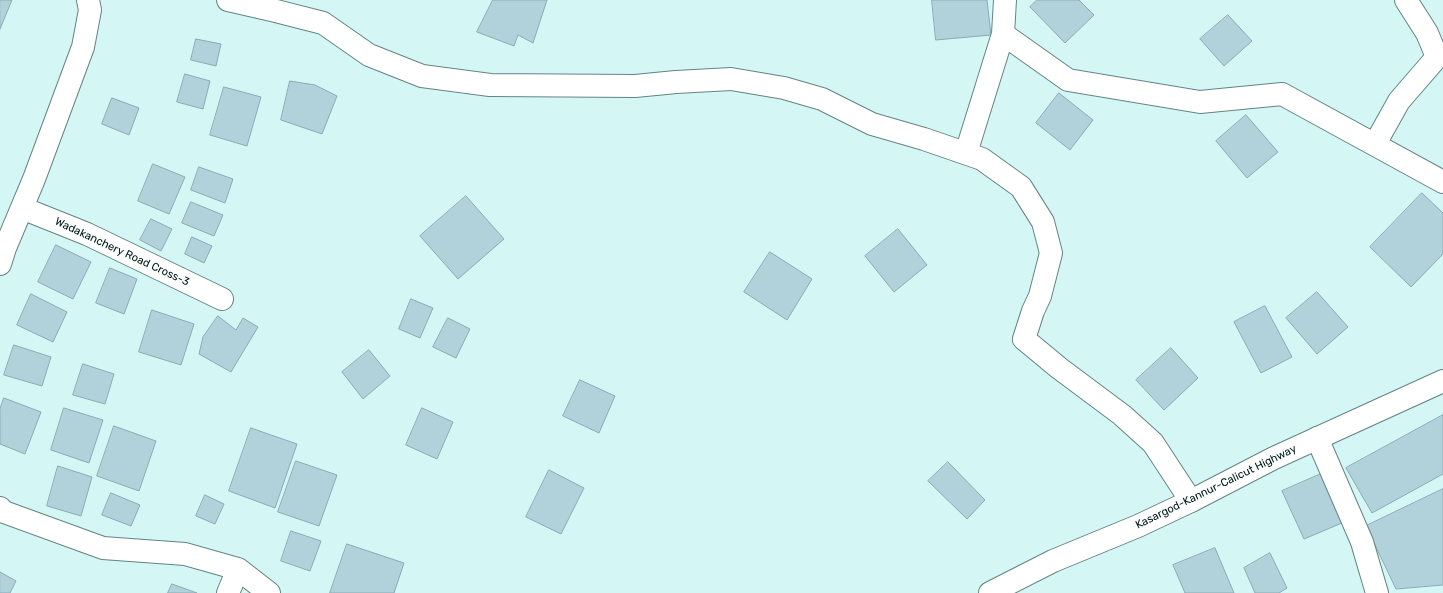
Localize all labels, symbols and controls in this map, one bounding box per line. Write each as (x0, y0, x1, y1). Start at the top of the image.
street label: Wadakanchery Road Cross-3 (53, 215, 191, 289)
street label: Kasargod-Kannur-Calicut Highway (1133, 442, 1299, 532)

